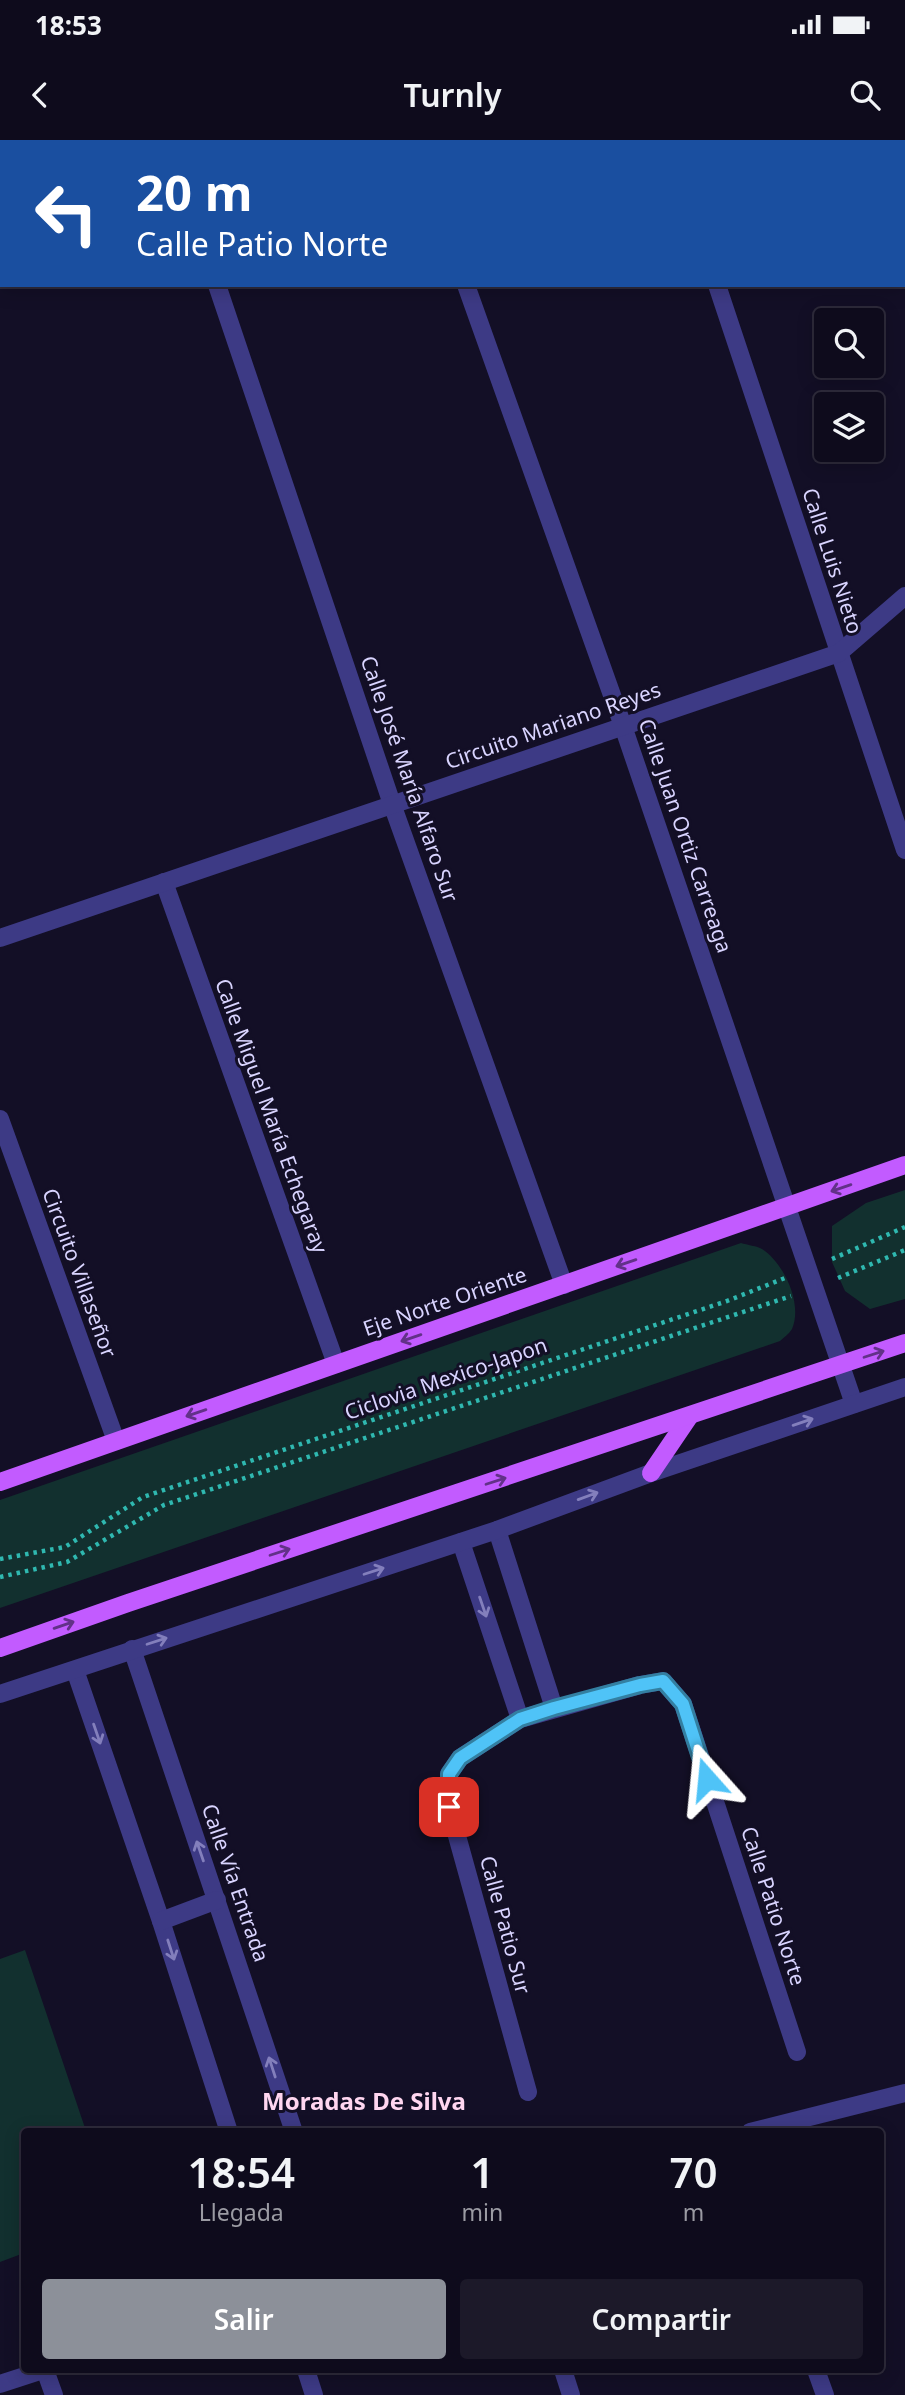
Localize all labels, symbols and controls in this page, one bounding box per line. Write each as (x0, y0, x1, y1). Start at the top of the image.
text: 18:53 (35, 7, 102, 43)
text: Turnly (404, 73, 501, 116)
icon: back (21, 76, 59, 114)
icon: search (846, 76, 884, 114)
text: 20 m (136, 159, 253, 225)
icon: left (21, 168, 112, 259)
text: Calle Patio Norte (136, 222, 388, 265)
map controls (814, 308, 884, 462)
button: search (814, 308, 884, 378)
button: layers (814, 392, 884, 462)
street label: Calle Luis Nieto (796, 484, 870, 637)
street label: Calle José María Alfaro Sur (355, 652, 465, 906)
street label: Circuito Mariano Reyes (441, 675, 664, 775)
street label: Calle Juan Ortiz Carreaga (633, 715, 739, 956)
street label: Calle Miguel María Echegaray (209, 974, 335, 1257)
one-way arrow (830, 1183, 852, 1195)
street label: Circuito Villaseñor (36, 1184, 124, 1361)
one-way arrow (615, 1258, 637, 1270)
street label: Eje Norte Oriente (359, 1260, 530, 1342)
street label: Ciclovia Mexico-Japon (341, 1330, 551, 1426)
one-way arrow (401, 1333, 423, 1345)
one-way arrow (863, 1346, 885, 1359)
one-way arrow (186, 1408, 208, 1420)
one-way arrow (792, 1414, 814, 1427)
one-way arrow (484, 1473, 506, 1486)
one-way arrow (577, 1489, 599, 1501)
one-way arrow (269, 1545, 291, 1558)
one-way arrow (362, 1563, 384, 1576)
one-way arrow (477, 1596, 490, 1618)
one-way arrow (53, 1618, 75, 1630)
one-way arrow (146, 1634, 168, 1647)
one-way arrow (92, 1723, 104, 1745)
position arrow (670, 1742, 744, 1816)
pin (419, 1777, 479, 1837)
icon: arrive (430, 1788, 468, 1826)
street label: Calle Vía Entrada (196, 1800, 276, 1965)
street label: Calle Patio Norte (735, 1823, 813, 1989)
one-way arrow (193, 1840, 206, 1862)
street label: Calle Patio Sur (474, 1853, 538, 1997)
one-way arrow (165, 1939, 178, 1961)
one-way arrow (265, 2056, 278, 2078)
district label: Moradas De Silva (262, 2084, 466, 2117)
text: 18:54 (187, 2143, 295, 2200)
text: 1 (470, 2143, 494, 2200)
text: 70 (670, 2143, 718, 2200)
text: Llegada (199, 2196, 284, 2228)
text: min (461, 2196, 503, 2228)
text: m (683, 2196, 704, 2228)
button: Salir (42, 2279, 446, 2359)
button: Compartir (460, 2279, 863, 2359)

